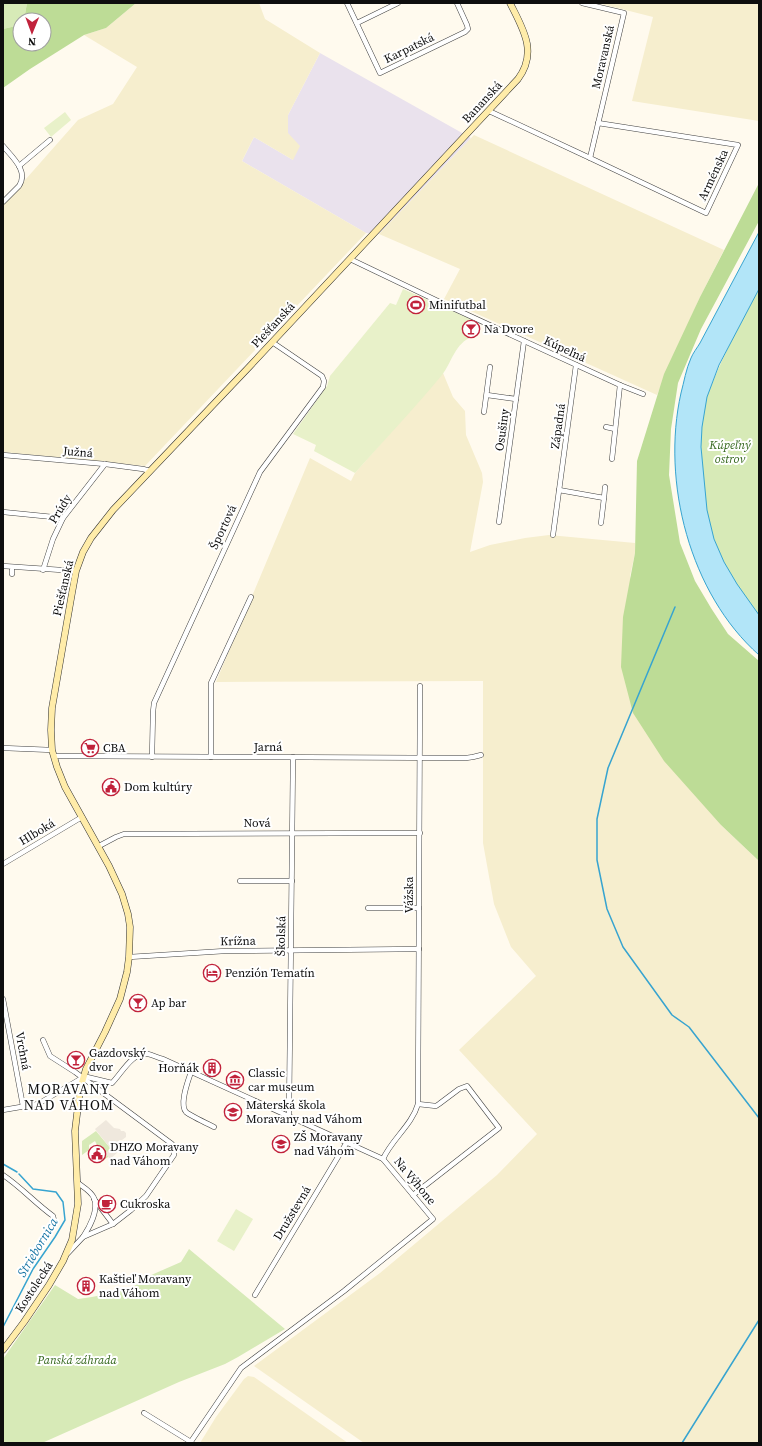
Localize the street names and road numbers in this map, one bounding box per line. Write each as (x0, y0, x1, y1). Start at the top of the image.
street label: Moravanská (588, 23, 618, 90)
street label: Karpatská (381, 29, 437, 67)
street label: Bananská (458, 77, 506, 126)
street label: Arménska (694, 146, 732, 203)
street label: Piešťanská (248, 298, 299, 351)
street label: Kúpeľná (541, 332, 589, 366)
street label: Západná (547, 401, 569, 450)
street label: Osušiny (491, 407, 513, 452)
street label: Južná (61, 443, 95, 461)
street label: Prúdy (45, 491, 76, 527)
street label: Športová (206, 501, 241, 552)
street label: Piešťanská (49, 558, 77, 618)
street label: Jarná (253, 739, 283, 755)
street label: Hlboká (16, 815, 59, 849)
street label: Nová (243, 815, 272, 831)
street label: Vážska (401, 876, 417, 913)
street label: Školská (273, 915, 289, 956)
street label: Krížna (220, 933, 257, 949)
street label: Vrchná (11, 1031, 35, 1072)
street label: Na Výhone (390, 1154, 440, 1208)
street label: Družstevná (270, 1182, 315, 1243)
street label: Kostolecká (11, 1258, 57, 1316)

